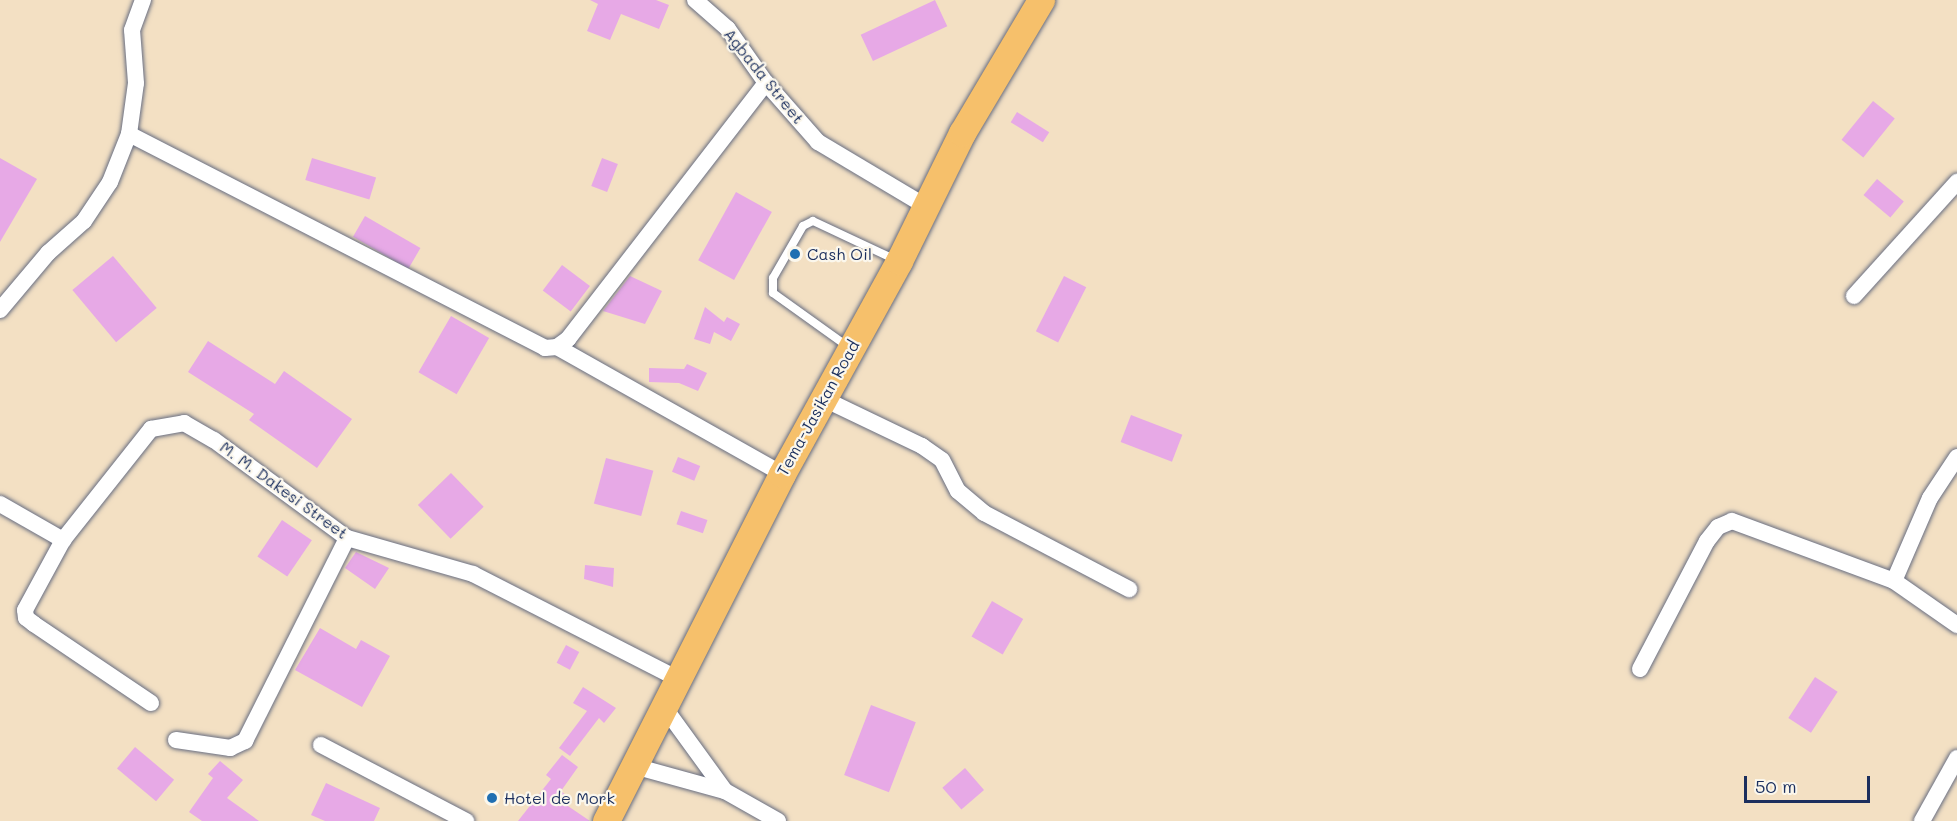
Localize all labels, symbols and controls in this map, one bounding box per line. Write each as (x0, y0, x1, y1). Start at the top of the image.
street label: Agbada Street (720, 25, 808, 127)
place label: Cash Oil (807, 244, 872, 264)
marker: Cash Oil (788, 247, 802, 261)
street label: Tema-Jasikan Road (773, 337, 863, 479)
street label: M. M. Dakesi Street (216, 437, 352, 543)
scale bar (1747, 764, 1873, 802)
text: 50 m (1755, 774, 1797, 798)
place label: Hotel de Mork (504, 788, 615, 808)
marker: Hotel de Mork (485, 791, 499, 805)

